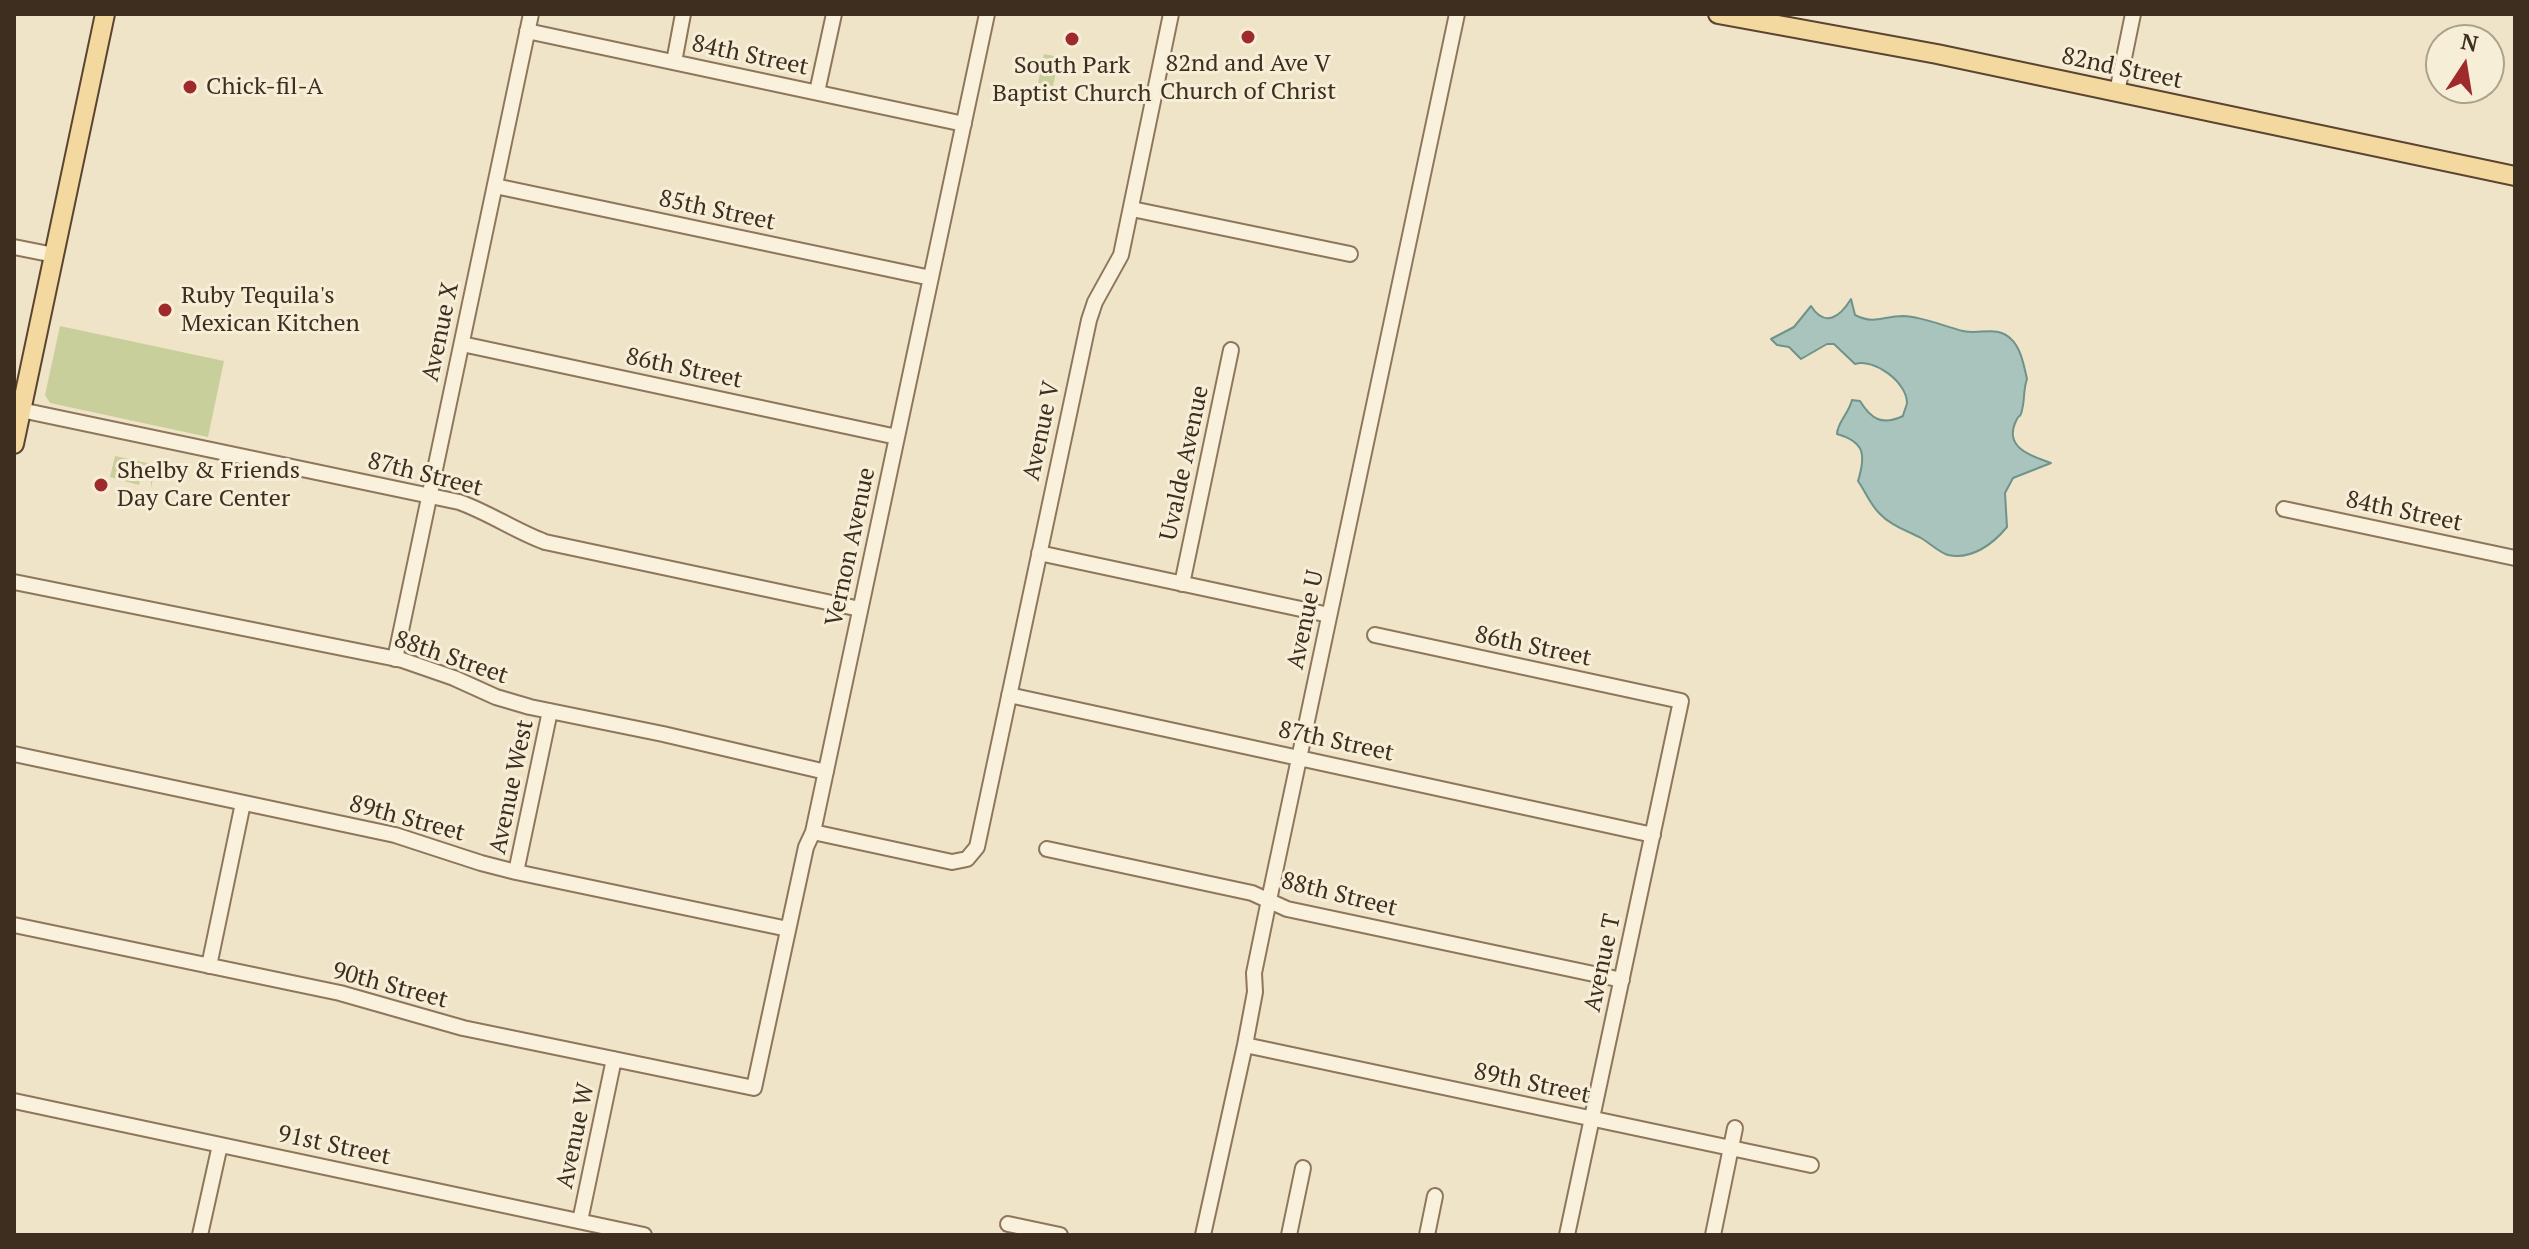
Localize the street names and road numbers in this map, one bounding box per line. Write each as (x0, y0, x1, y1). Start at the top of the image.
street label: 84th Street (689, 30, 811, 82)
street label: 82nd Street (2059, 42, 2185, 96)
street label: 85th Street (656, 185, 778, 237)
street label: Avenue X (416, 280, 466, 384)
street label: 86th Street (623, 343, 745, 395)
street label: Avenue V (1017, 379, 1067, 483)
street label: Uvalde Avenue (1155, 383, 1215, 543)
street label: 87th Street (365, 447, 485, 503)
street label: Vernon Avenue (820, 465, 882, 629)
street label: 84th Street (2343, 486, 2465, 538)
street label: Avenue U (1281, 568, 1331, 672)
street label: 86th Street (1472, 621, 1594, 673)
street label: 88th Street (390, 625, 512, 691)
street label: 87th Street (1276, 716, 1396, 768)
street label: Avenue West (484, 717, 540, 857)
street label: 89th Street (346, 790, 468, 848)
street label: 88th Street (1278, 867, 1400, 923)
street label: Avenue T (1579, 911, 1627, 1015)
street label: 90th Street (329, 957, 451, 1015)
street label: 89th Street (1471, 1058, 1593, 1110)
street label: Avenue W (551, 1081, 601, 1191)
street label: 91st Street (275, 1120, 393, 1172)

